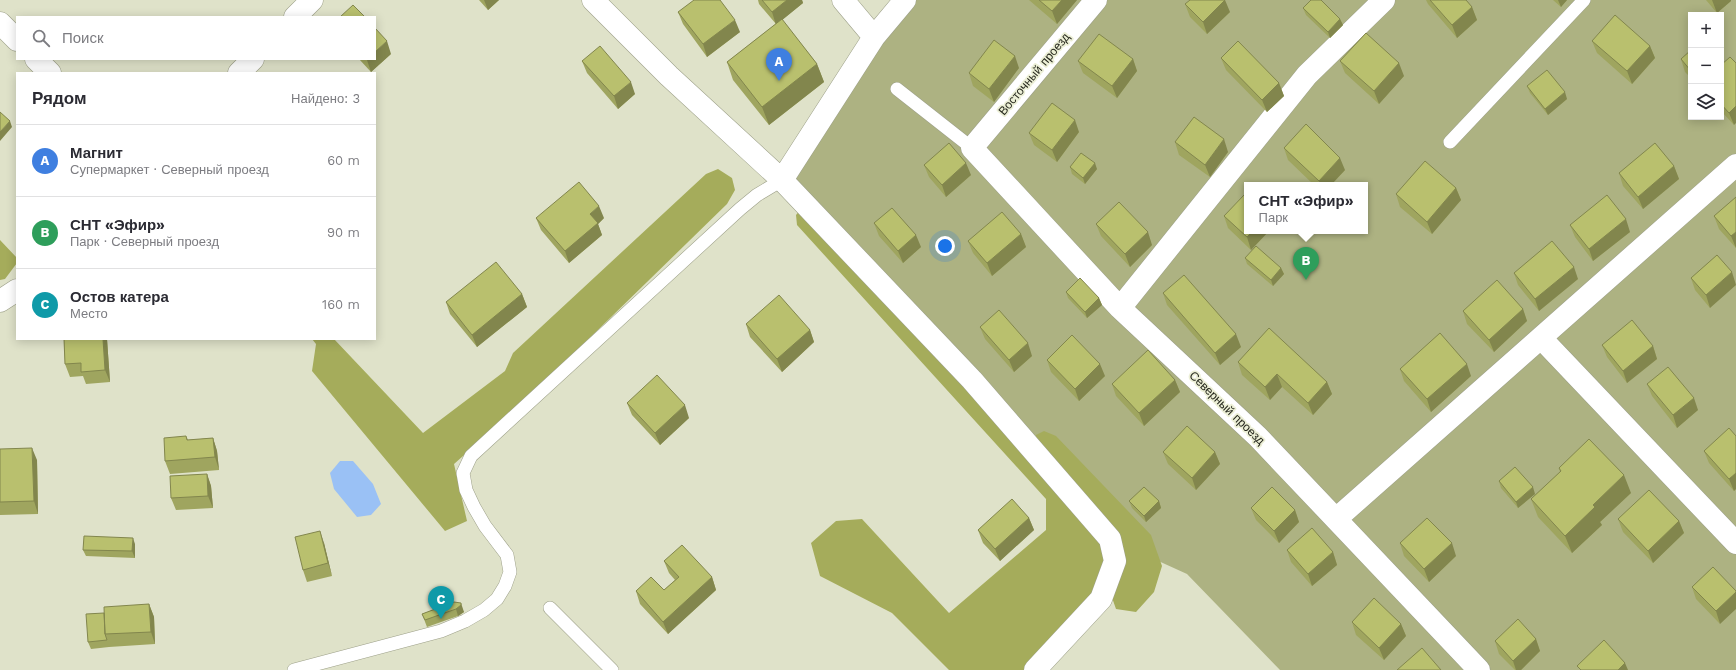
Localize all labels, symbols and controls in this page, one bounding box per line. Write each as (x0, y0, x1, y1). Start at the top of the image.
map controls (1688, 12, 1724, 120)
button: + (1688, 12, 1724, 48)
search box (16, 16, 376, 60)
icon: search (30, 27, 52, 49)
text: Поиск (62, 29, 104, 47)
street label: Восточный проезд (995, 30, 1073, 118)
pin: A (766, 48, 792, 81)
button: − (1688, 48, 1724, 84)
button: layers (1688, 84, 1724, 120)
text: Рядом (32, 88, 87, 108)
text: Найдено: 3 (291, 91, 360, 106)
text: Магнит (70, 144, 123, 162)
text: A (41, 153, 49, 168)
text: 60 m (327, 153, 360, 168)
text: Супермаркет · Северный проезд (70, 162, 269, 177)
popup (1244, 182, 1368, 234)
text: СНТ «Эфир» (1259, 192, 1353, 210)
text: Парк (1259, 210, 1288, 225)
text: СНТ «Эфир» (70, 216, 165, 234)
text: B (41, 225, 49, 240)
text: 90 m (327, 225, 360, 240)
text: Парк · Северный проезд (70, 234, 219, 249)
your location (935, 236, 955, 256)
pin: B (1293, 247, 1319, 280)
text: Остов катера (70, 288, 169, 306)
text: C (41, 297, 49, 312)
text: 160 m (322, 297, 360, 312)
text: Место (70, 306, 108, 321)
street label: Северный проезд (1186, 368, 1268, 448)
pin: C (428, 586, 454, 619)

